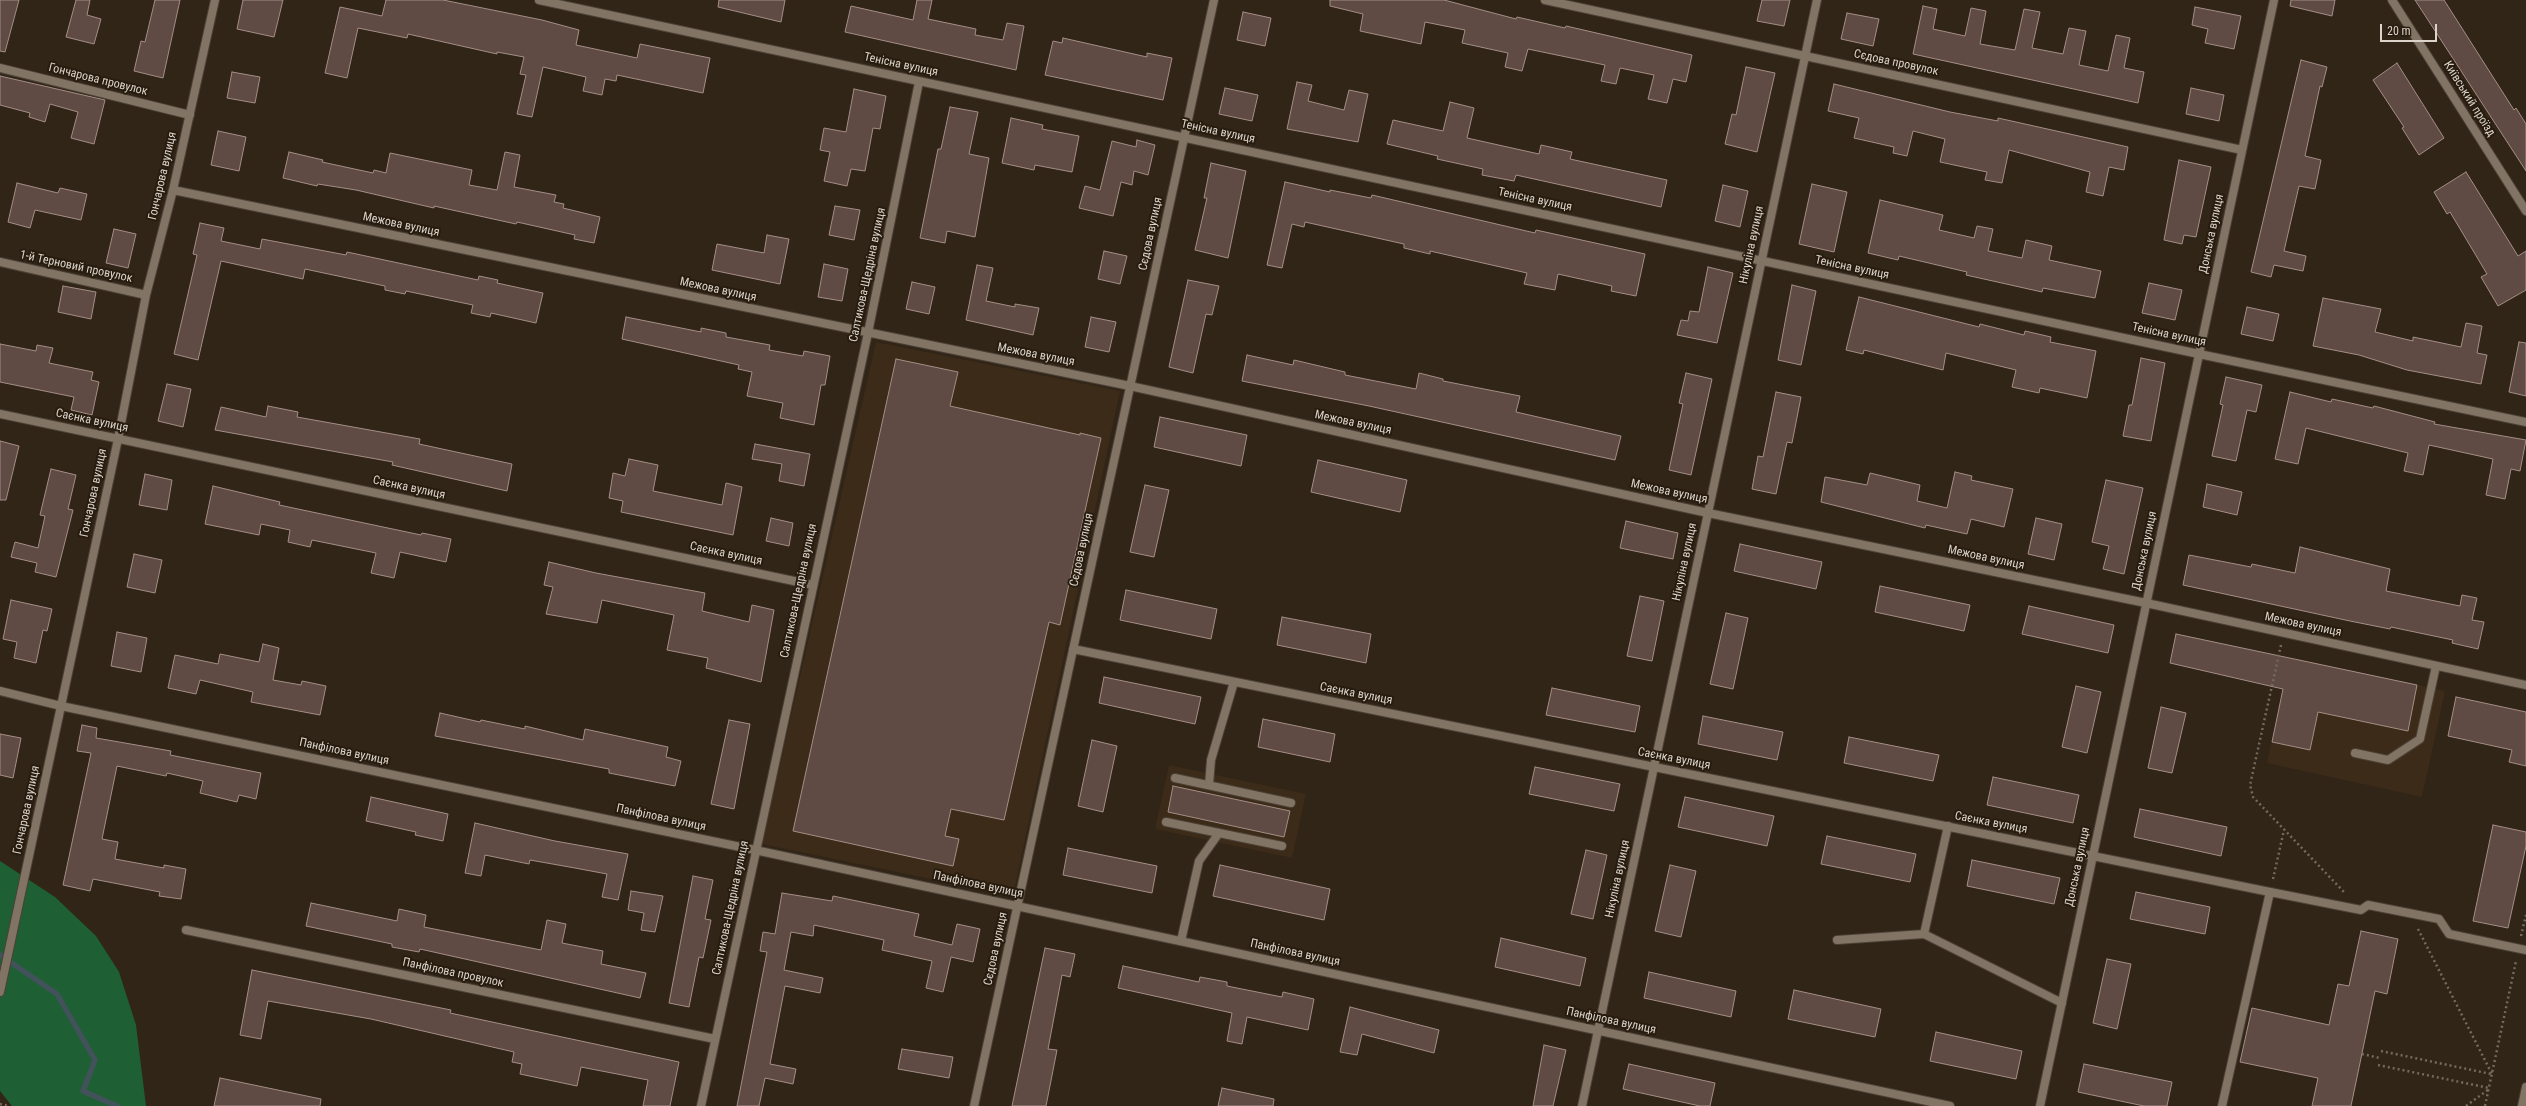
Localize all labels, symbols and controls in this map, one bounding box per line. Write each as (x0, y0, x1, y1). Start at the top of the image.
scale bar (2382, 16, 2439, 42)
text: 20 m (2387, 24, 2411, 38)
street label: Сєдова провулок (1852, 47, 1940, 79)
street label: Тенісна вулиця (863, 50, 939, 80)
street label: Київський проїзд (2440, 59, 2498, 139)
street label: Гончарова провулок (47, 61, 149, 99)
street label: Тенісна вулиця (1180, 117, 1256, 147)
street label: Гончарова вулиця (146, 131, 180, 221)
street label: Тенісна вулиця (1497, 185, 1573, 215)
street label: Донська вулиця (2197, 193, 2227, 275)
street label: Сєдова вулиця (1136, 196, 1166, 272)
street label: Нікуліна вулиця (1737, 205, 1767, 285)
street label: Салтикова-Щедріна вулиця (847, 207, 889, 343)
street label: Межова вулиця (361, 210, 441, 240)
street label: 1-й Терновий провулок (18, 248, 134, 286)
street label: Тенісна вулиця (1814, 253, 1890, 283)
street label: Межова вулиця (678, 275, 758, 305)
street label: Тенісна вулиця (2131, 320, 2207, 350)
street label: Межова вулиця (996, 340, 1076, 370)
street label: Саєнка вулиця (54, 406, 130, 436)
street label: Межова вулиця (1313, 408, 1393, 438)
street label: Гончарова вулиця (78, 447, 110, 539)
street label: Саєнка вулиця (371, 473, 447, 503)
street label: Межова вулиця (1629, 477, 1709, 507)
street label: Донська вулиця (2130, 510, 2160, 592)
street label: Сєдова вулиця (1067, 512, 1097, 588)
street label: Нікуліна вулиця (1670, 522, 1700, 602)
street label: Салтикова-Щедріна вулиця (778, 523, 820, 659)
street label: Саєнка вулиця (688, 539, 764, 569)
street label: Межова вулиця (1946, 543, 2026, 573)
street label: Межова вулиця (2263, 610, 2343, 640)
street label: Саєнка вулиця (1318, 680, 1394, 708)
street label: Панфілова вулиця (298, 735, 390, 769)
street label: Саєнка вулиця (1636, 745, 1712, 773)
street label: Гончарова вулиця (11, 764, 43, 856)
street label: Панфілова вулиця (615, 801, 707, 835)
street label: Саєнка вулиця (1953, 809, 2029, 837)
street label: Донська вулиця (2063, 826, 2093, 908)
street label: Нікуліна вулиця (1603, 839, 1633, 919)
street label: Салтикова-Щедріна вулиця (710, 840, 752, 976)
street label: Панфілова вулиця (932, 868, 1024, 902)
street label: Сєдова вулиця (981, 911, 1011, 987)
street label: Панфілова вулиця (1249, 936, 1341, 970)
street label: Панфілова провулок (401, 955, 505, 991)
street label: Панфілова вулиця (1565, 1004, 1657, 1038)

